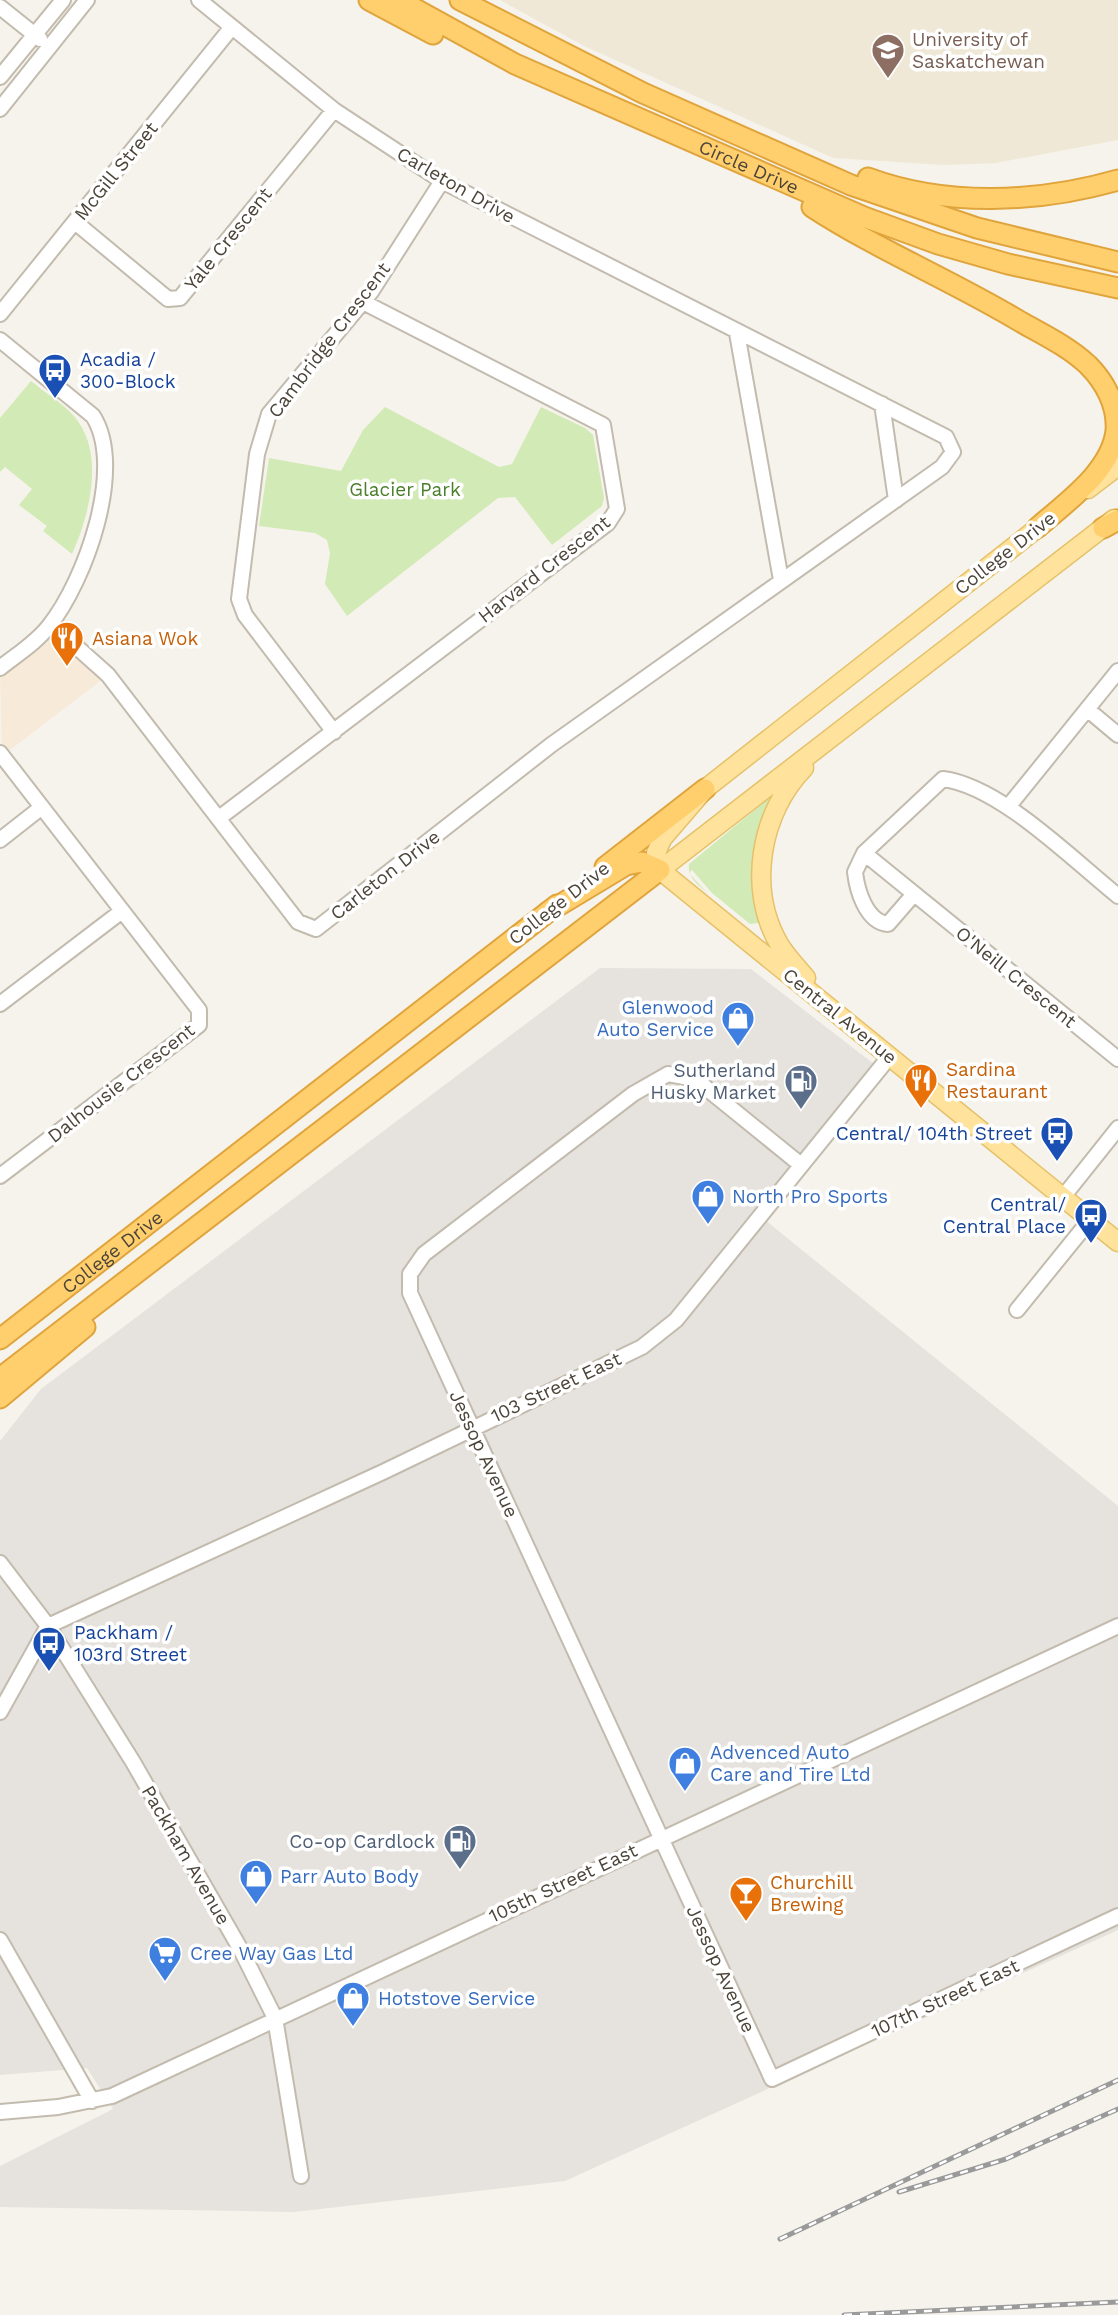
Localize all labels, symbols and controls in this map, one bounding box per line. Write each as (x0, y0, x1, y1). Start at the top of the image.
place label: University of Saskatchewan (912, 28, 1045, 73)
school or university icon: University of Saskatchewan (869, 31, 907, 80)
street label: McGill Street (69, 117, 163, 225)
street label: Circle Drive (696, 135, 803, 199)
street label: Carleton Drive (393, 142, 519, 228)
street label: Yale Crescent (179, 183, 277, 295)
street label: Cambridge Crescent (263, 258, 395, 422)
place label: Acadia / 300-Block (80, 348, 176, 393)
bus stop icon: Acadia / 300-Block (36, 351, 74, 400)
park label: Glacier Park (349, 478, 461, 501)
street label: College Drive (950, 506, 1060, 600)
street label: Harvard Crescent (473, 510, 615, 628)
restaurant icon: Asiana Wok (48, 619, 86, 668)
place label: Asiana Wok (92, 627, 198, 650)
street label: Carleton Drive (326, 825, 444, 925)
street label: College Drive (504, 856, 614, 950)
street label: O'Neill Crescent (951, 921, 1081, 1033)
street label: Central Avenue (778, 963, 902, 1069)
place label: Glenwood Auto Service (597, 996, 714, 1041)
shop icon: Glenwood Auto Service (719, 999, 757, 1048)
street label: Dalhousie Crescent (43, 1018, 199, 1148)
place label: Sardina Restaurant (946, 1058, 1048, 1103)
place label: Sutherland Husky Market (650, 1059, 776, 1104)
restaurant icon: Sardina Restaurant (902, 1061, 940, 1110)
fuel station icon: Sutherland Husky Market (782, 1062, 820, 1111)
bus stop icon: Central/ 104th Street (1038, 1114, 1076, 1163)
place label: Central/ 104th Street (836, 1122, 1032, 1145)
shop icon: North Pro Sports (689, 1177, 727, 1226)
place label: North Pro Sports (732, 1185, 888, 1208)
place label: Central/ Central Place (943, 1193, 1066, 1238)
bus stop icon: Central/ Central Place (1072, 1196, 1110, 1245)
street label: College Drive (57, 1205, 167, 1298)
street label: 103 Street East (487, 1347, 625, 1427)
street label: Jessop Avenue (444, 1387, 524, 1521)
place label: Packham / 103rd Street (74, 1621, 187, 1666)
bus stop icon: Packham / 103rd Street (30, 1624, 68, 1673)
place label: Advenced Auto Care and Tire Ltd (710, 1741, 871, 1786)
shop icon: Advenced Auto Care and Tire Ltd (666, 1744, 704, 1793)
street label: Packham Avenue (137, 1781, 235, 1929)
fuel station icon: Co-op Cardlock (441, 1822, 479, 1871)
place label: Co-op Cardlock (289, 1830, 435, 1853)
street label: 105th Street East (485, 1839, 641, 1927)
shop icon: Parr Auto Body (237, 1857, 275, 1906)
place label: Parr Auto Body (280, 1865, 419, 1888)
place label: Churchill Brewing (770, 1871, 853, 1916)
bar icon: Churchill Brewing (727, 1874, 765, 1923)
street label: Jessop Avenue (681, 1902, 761, 2036)
supermarket icon: Cree Way Gas Ltd (146, 1934, 184, 1983)
place label: Cree Way Gas Ltd (190, 1942, 353, 1965)
street label: 107th Street East (868, 1954, 1023, 2042)
shop icon: Hotstove Service (334, 1979, 372, 2028)
place label: Hotstove Service (378, 1987, 535, 2010)

